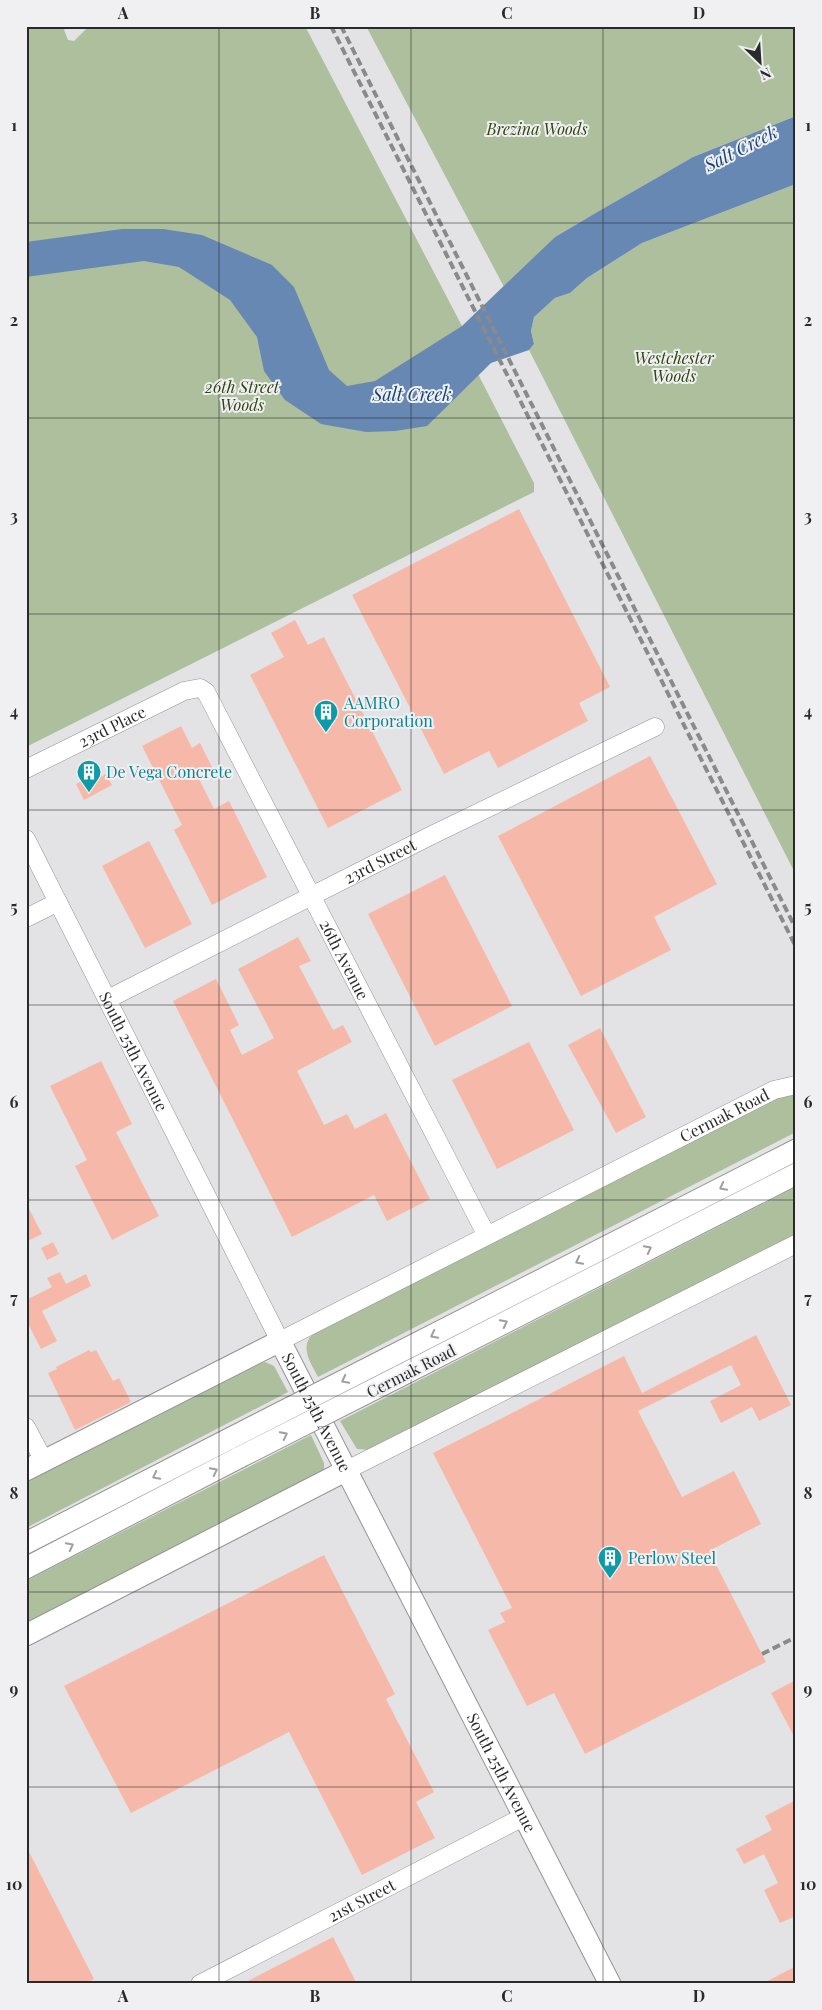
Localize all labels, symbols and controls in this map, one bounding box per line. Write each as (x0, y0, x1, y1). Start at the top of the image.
text: A (117, 2, 129, 23)
text: B (310, 2, 321, 23)
text: C (501, 2, 513, 23)
text: D (693, 2, 705, 23)
north arrow (734, 38, 784, 88)
text: N (757, 63, 774, 85)
text: 1 (11, 114, 17, 135)
text: 1 (805, 114, 811, 135)
park label: Brezina Woods (485, 118, 588, 139)
water label: Salt Creek (699, 119, 781, 177)
text: 2 (10, 309, 18, 330)
text: 2 (804, 309, 812, 330)
park label: Westchester Woods (634, 347, 715, 386)
park label: 26th Street Woods (204, 376, 280, 415)
water label: Salt Creek (371, 382, 452, 406)
text: 3 (10, 505, 18, 526)
text: 3 (804, 505, 812, 526)
place label: AAMRO Corporation (343, 692, 433, 731)
building icon: AAMRO Corporation (313, 699, 339, 733)
text: 4 (10, 700, 18, 721)
text: 4 (804, 700, 812, 721)
street label: 23rd Place (75, 701, 149, 752)
building icon: De Vega Concrete (76, 759, 102, 793)
place label: De Vega Concrete (106, 761, 232, 782)
street label: 23rd Street (340, 834, 420, 888)
text: 5 (10, 896, 18, 917)
text: 5 (804, 896, 812, 917)
street label: 26th Avenue (315, 916, 374, 1003)
street label: South 25th Avenue (95, 988, 173, 1115)
street label: Cermak Road (676, 1083, 772, 1146)
text: 6 (10, 1091, 19, 1112)
text: 6 (804, 1091, 813, 1112)
one-way arrow (719, 1181, 728, 1191)
one-way arrow (643, 1245, 652, 1255)
one-way arrow (575, 1255, 584, 1265)
text: 7 (10, 1287, 18, 1308)
text: 7 (804, 1287, 812, 1308)
one-way arrow (499, 1319, 508, 1329)
one-way arrow (430, 1329, 439, 1339)
street label: Cermak Road (363, 1339, 459, 1402)
street label: South 25th Avenue (278, 1349, 356, 1475)
one-way arrow (341, 1374, 350, 1384)
one-way arrow (279, 1431, 288, 1441)
one-way arrow (209, 1467, 218, 1477)
one-way arrow (152, 1470, 161, 1480)
text: 8 (10, 1482, 19, 1503)
text: 8 (804, 1482, 813, 1503)
one-way arrow (64, 1542, 73, 1552)
building icon: Perlow Steel (597, 1545, 623, 1579)
place label: Perlow Steel (628, 1547, 717, 1568)
text: 9 (10, 1678, 19, 1699)
text: 9 (804, 1678, 813, 1699)
street label: South 25th Avenue (463, 1709, 541, 1836)
text: 10 (6, 1873, 22, 1894)
text: 10 (800, 1873, 816, 1894)
street label: 21st Street (324, 1874, 399, 1926)
text: A (117, 1985, 129, 2006)
text: B (310, 1985, 321, 2006)
text: C (501, 1985, 513, 2006)
text: D (693, 1985, 705, 2006)

